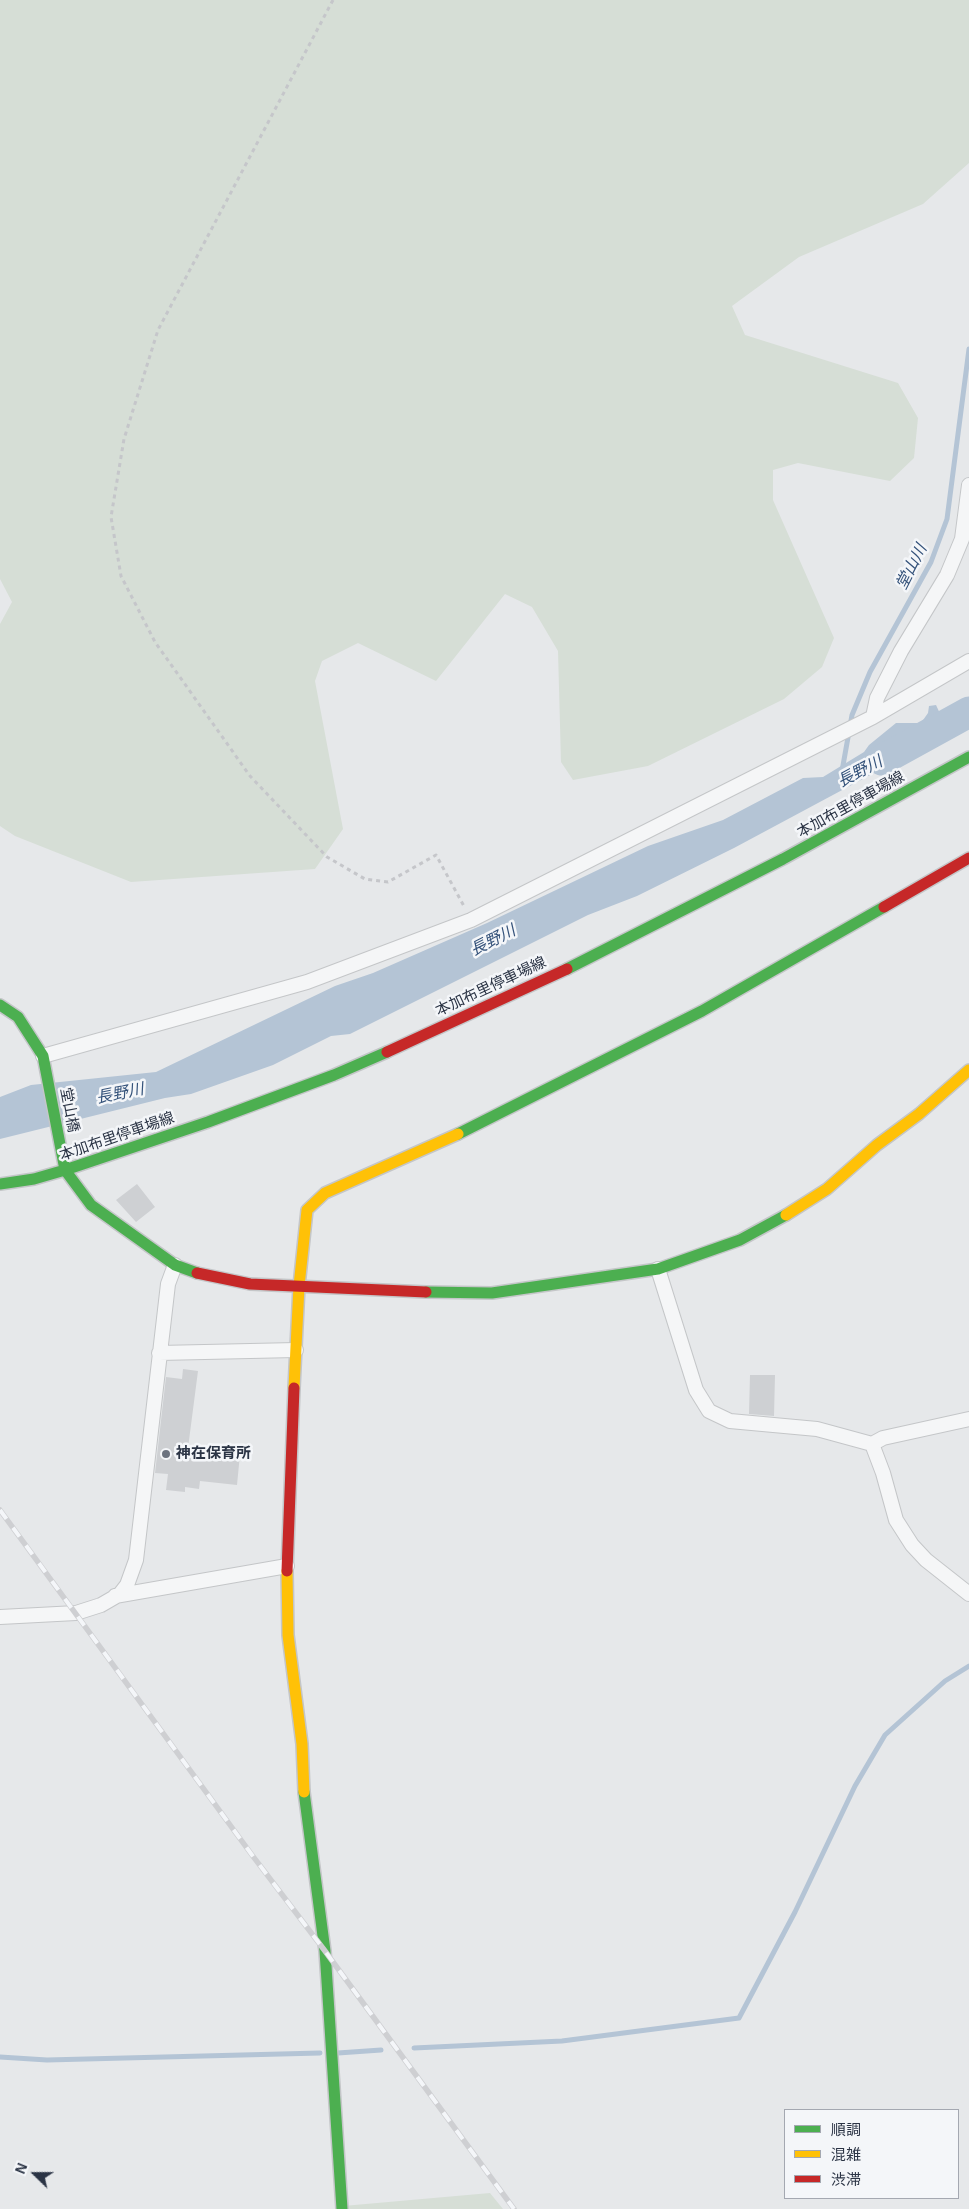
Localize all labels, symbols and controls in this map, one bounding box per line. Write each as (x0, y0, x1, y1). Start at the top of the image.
water label: 堂山川 (893, 541, 931, 593)
water label: 長野川 (834, 752, 886, 792)
street label: 本加布里停車場線 (794, 768, 908, 842)
water label: 長野川 (467, 922, 519, 960)
street label: 本加布里停車場線 (433, 953, 549, 1021)
water label: 長野川 (95, 1080, 145, 1108)
street label: 堂山橋 (56, 1086, 82, 1134)
street label: 本加布里停車場線 (57, 1109, 177, 1165)
place label: 神在保育所 (176, 1445, 251, 1463)
marker: 神在保育所 (160, 1448, 172, 1460)
legend (784, 2109, 959, 2199)
text: 順調 (831, 2121, 861, 2138)
text: 混雑 (831, 2146, 861, 2163)
north arrow (10, 2149, 60, 2199)
text: N (12, 2161, 30, 2176)
text: 渋滞 (831, 2171, 861, 2188)

